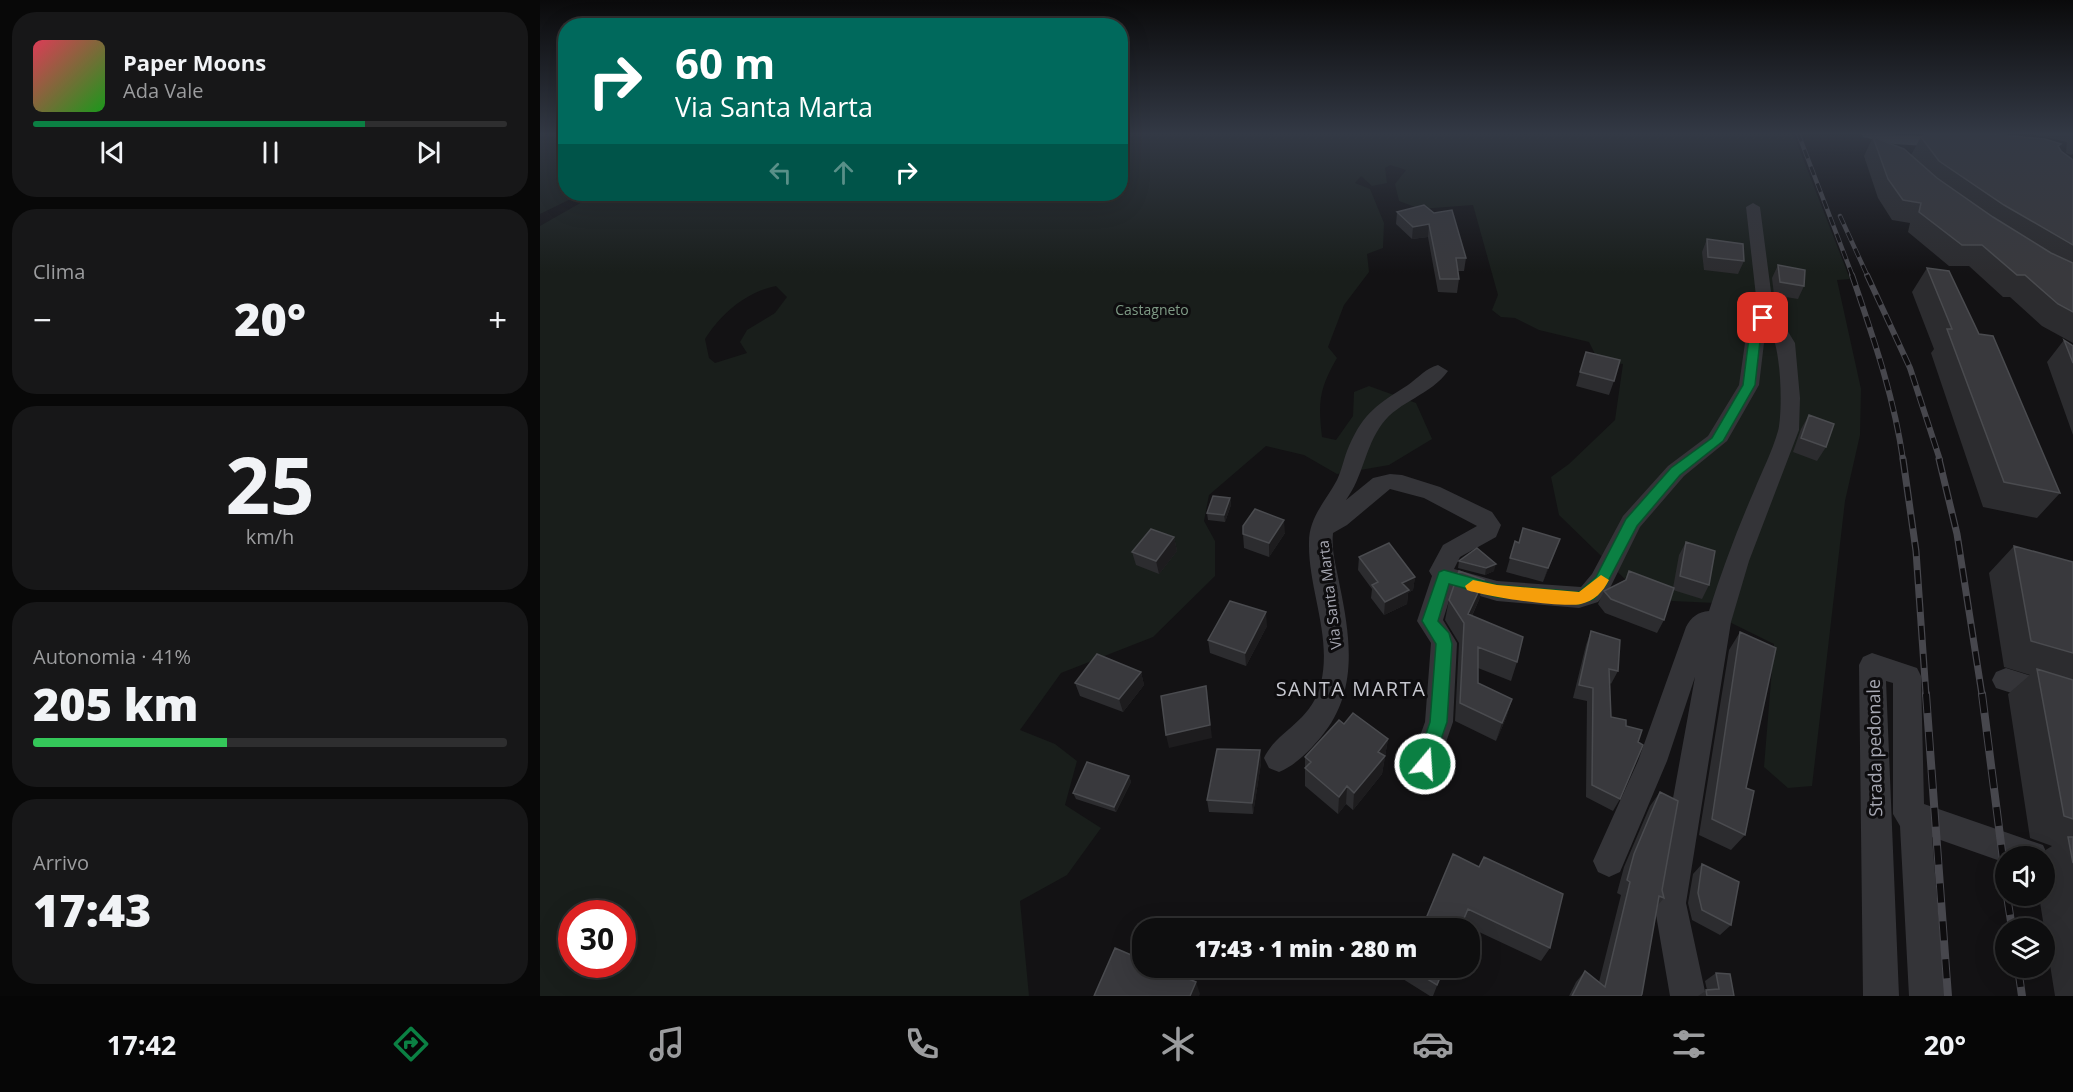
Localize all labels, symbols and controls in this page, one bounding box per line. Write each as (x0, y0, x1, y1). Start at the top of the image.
text: 60 m (675, 34, 775, 91)
icon: right (576, 42, 654, 120)
text: Paper Moons (123, 47, 266, 77)
text: Ada Vale (123, 77, 204, 104)
text: Via Santa Marta (675, 88, 873, 125)
icon: previous (96, 136, 129, 169)
icon: pause (254, 136, 287, 169)
icon: next (412, 136, 445, 169)
icon: left (764, 156, 797, 189)
icon: ahead (827, 156, 860, 189)
icon: right (890, 156, 923, 189)
text: Clima (33, 258, 85, 285)
text: 20° (234, 288, 306, 349)
pin (1737, 292, 1788, 343)
text: − (33, 297, 52, 342)
text: + (488, 297, 507, 342)
park label: Castagneto (1115, 300, 1189, 319)
icon: arrive (1746, 301, 1779, 334)
text: 25 (225, 431, 315, 537)
text: km/h (246, 523, 294, 550)
street label: Via Santa Marta (1312, 539, 1346, 651)
text: Autonomia · 41% (33, 643, 191, 670)
text: 205 km (33, 673, 198, 734)
district label: SANTA MARTA (1276, 675, 1426, 702)
street label: Strada pedonale (1861, 679, 1887, 817)
position arrow (1393, 732, 1457, 796)
map controls (1995, 846, 2055, 978)
button: sound (1995, 846, 2055, 906)
text: Arrivo (33, 849, 89, 876)
text: 17:43 (33, 879, 151, 940)
speed limit sign: 30 (558, 900, 636, 978)
button: layers (1995, 918, 2055, 978)
text: 17:43 · 1 min · 280 m (1195, 933, 1417, 963)
icon: directions (390, 1023, 432, 1065)
icon: music (646, 1023, 688, 1065)
icon: phone (901, 1023, 943, 1065)
icon: climate (1157, 1023, 1199, 1065)
icon: car (1412, 1023, 1454, 1065)
icon: filters (1668, 1023, 1710, 1065)
text: 17:42 (107, 1026, 176, 1063)
text: 20° (1924, 1026, 1966, 1063)

